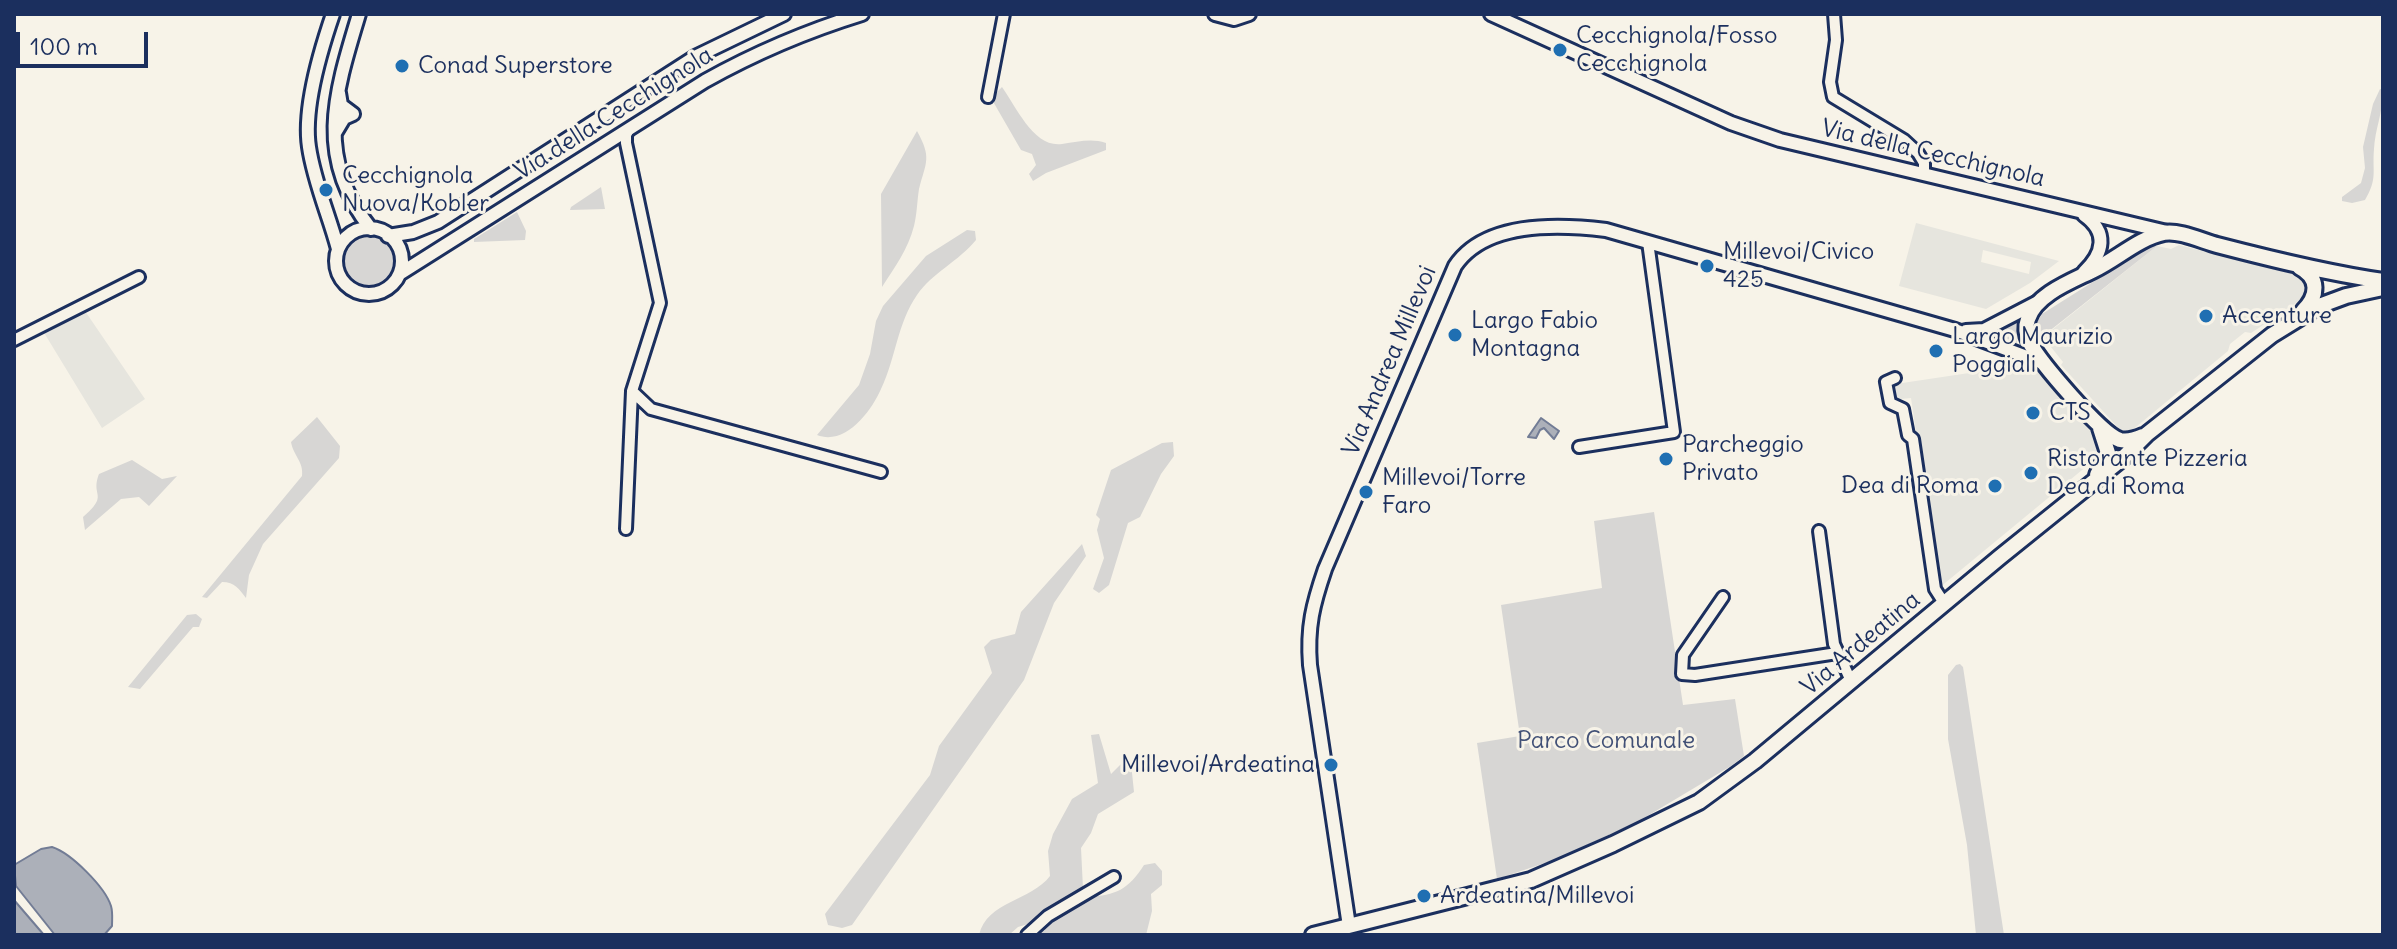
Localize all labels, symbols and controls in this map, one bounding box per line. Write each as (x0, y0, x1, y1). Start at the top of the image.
scale bar (20, 16, 152, 66)
place label: Cecchignola/Fosso Cecchignola (1576, 22, 1777, 78)
text: 100 m (30, 31, 98, 61)
street label: Via della Cecchignola (510, 41, 718, 187)
marker: Cecchignola/Fosso Cecchignola (1551, 41, 1569, 59)
place label: Conad Superstore (418, 52, 613, 80)
marker: Conad Superstore (393, 57, 411, 75)
street label: Via della Cecchignola (1819, 114, 2047, 194)
place label: Cecchignola Nuova/Kobler (342, 162, 489, 218)
marker: Cecchignola Nuova/Kobler (317, 181, 335, 199)
place label: Millevoi/Civico 425 (1723, 238, 1874, 294)
marker: Millevoi/Civico 425 (1698, 257, 1716, 275)
street label: Via Andrea Millevoi (1337, 262, 1443, 460)
place label: Accenture (2222, 302, 2332, 330)
place label: Largo Fabio Montagna (1471, 307, 1598, 363)
marker: Accenture (2197, 307, 2215, 325)
place label: Largo Maurizio Poggiali (1952, 323, 2113, 379)
marker: Largo Fabio Montagna (1446, 326, 1464, 344)
marker: Largo Maurizio Poggiali (1927, 342, 1945, 360)
place label: CTS (2049, 399, 2091, 427)
marker: CTS (2024, 404, 2042, 422)
place label: Parcheggio Privato (1682, 431, 1804, 487)
place label: Ristorante Pizzeria Dea di Roma (2047, 445, 2248, 501)
marker: Parcheggio Privato (1657, 450, 1675, 468)
place label: Millevoi/Torre Faro (1382, 464, 1526, 520)
marker: Ristorante Pizzeria Dea di Roma (2022, 464, 2040, 482)
place label: Dea di Roma (1841, 472, 1979, 500)
marker: Dea di Roma (1986, 477, 2004, 495)
marker: Millevoi/Torre Faro (1357, 483, 1375, 501)
street label: Via Ardeatina (1796, 586, 1926, 702)
park label: Parco Comunale (1517, 727, 1695, 755)
place label: Millevoi/Ardeatina (1121, 751, 1315, 779)
marker: Millevoi/Ardeatina (1322, 756, 1340, 774)
place label: Ardeatina/Millevoi (1440, 882, 1634, 910)
marker: Ardeatina/Millevoi (1415, 887, 1433, 905)

